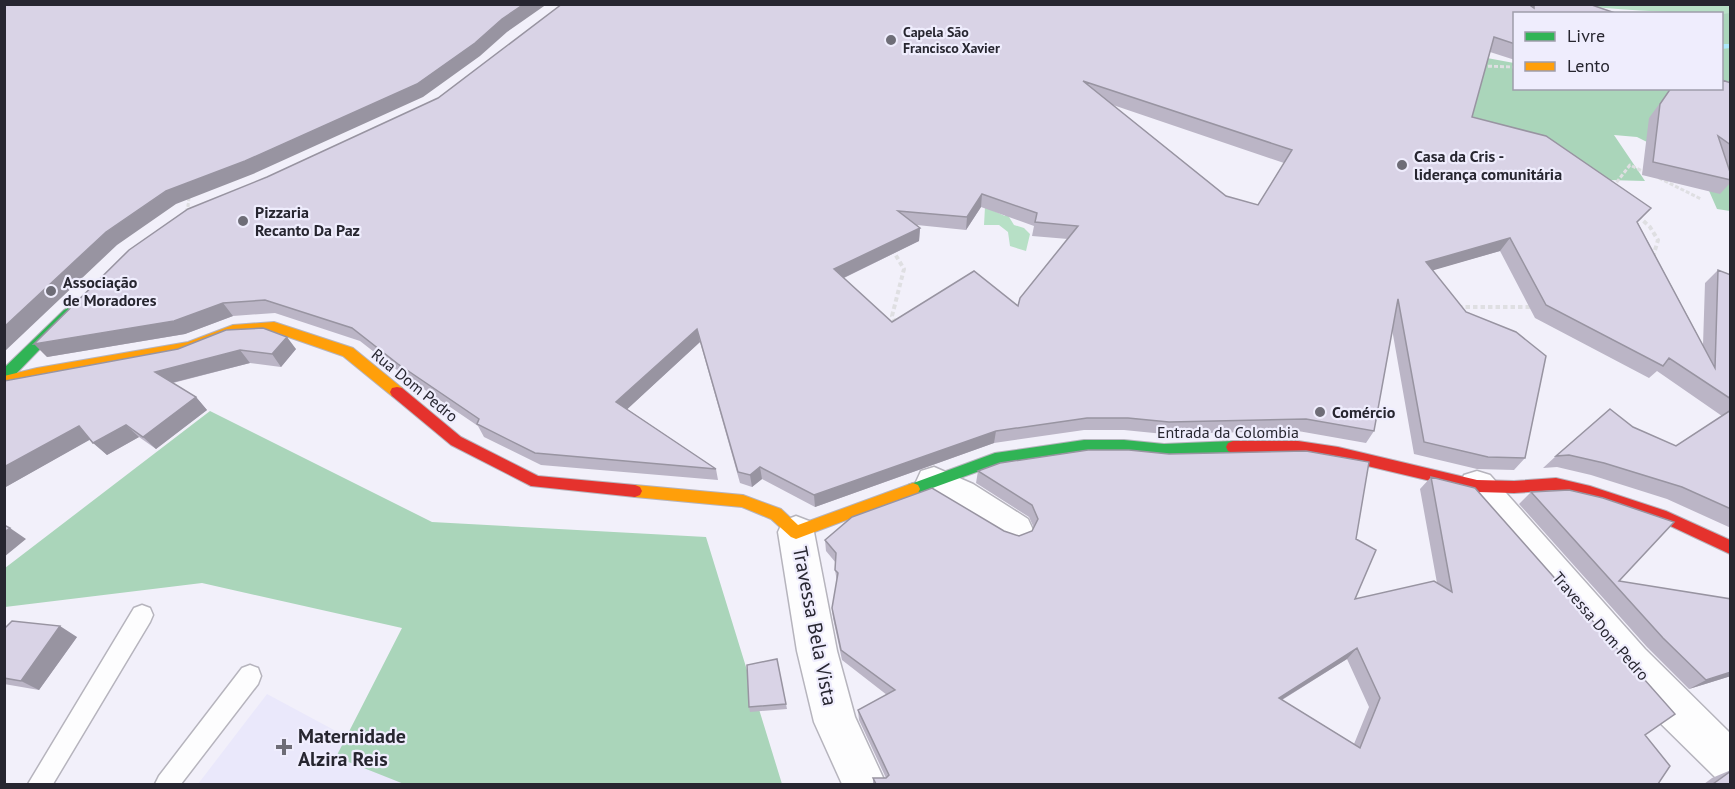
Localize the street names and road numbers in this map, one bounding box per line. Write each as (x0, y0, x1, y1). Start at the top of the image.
street label: Rua Dom Pedro (368, 344, 462, 426)
street label: Entrada da Colombia (1157, 422, 1299, 442)
street label: Travessa Bela Vista (787, 544, 843, 708)
street label: Travessa Dom Pedro (1548, 568, 1654, 684)

